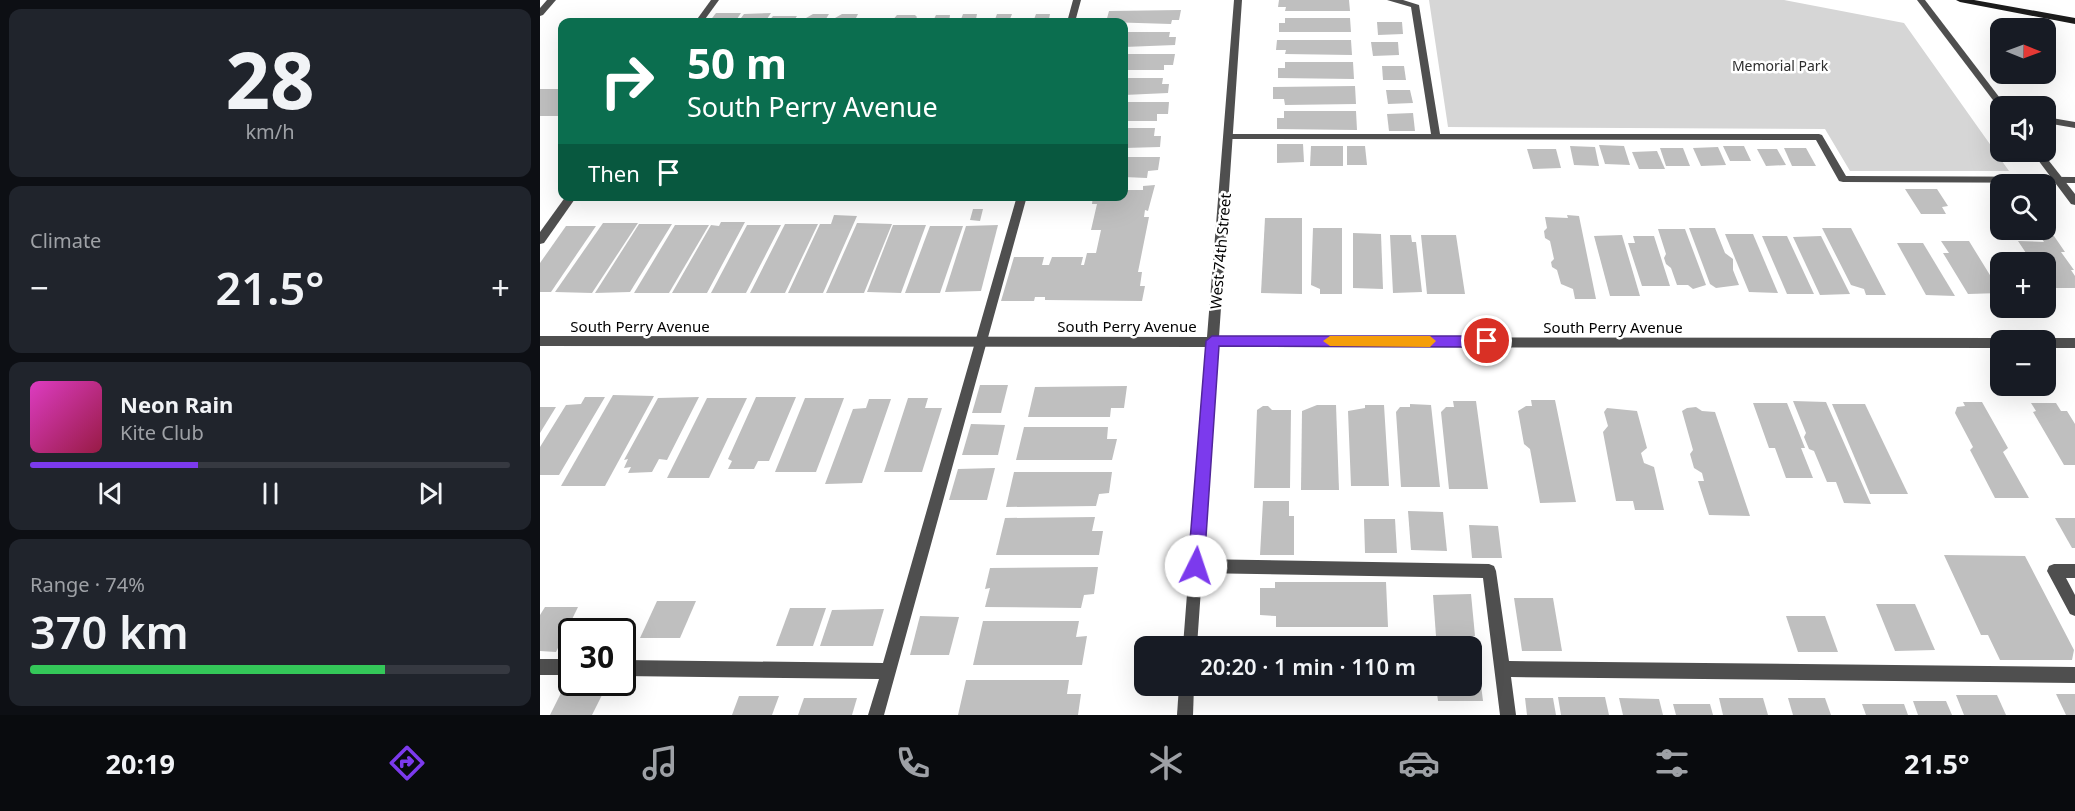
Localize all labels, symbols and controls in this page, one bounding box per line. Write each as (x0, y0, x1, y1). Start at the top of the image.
north arrow (1990, 18, 2056, 84)
map controls (1990, 18, 2056, 396)
text: 28 (225, 26, 315, 132)
text: 50 m (687, 34, 787, 91)
icon: right (588, 42, 666, 120)
park label: Memorial Park (1732, 56, 1829, 75)
text: South Perry Avenue (687, 88, 938, 125)
button: sound (1990, 96, 2056, 162)
text: km/h (245, 118, 295, 145)
icon: arrive (652, 156, 685, 189)
text: Then (588, 158, 640, 188)
button: search (1990, 174, 2056, 240)
street label: West 74th Street (1205, 192, 1235, 310)
text: Climate (30, 227, 101, 254)
button: + (1990, 252, 2056, 318)
text: 21.5° (216, 257, 324, 318)
text: − (30, 265, 49, 310)
text: + (491, 265, 510, 310)
pin (1461, 315, 1512, 366)
street label: South Perry Avenue (570, 316, 710, 336)
street label: South Perry Avenue (1057, 316, 1197, 336)
street label: South Perry Avenue (1543, 317, 1683, 337)
icon: arrive (1470, 324, 1503, 357)
button: − (1990, 330, 2056, 396)
text: Neon Rain (120, 389, 233, 419)
text: Kite Club (120, 419, 204, 446)
icon: previous (94, 477, 127, 510)
icon: pause (254, 477, 287, 510)
icon: next (414, 477, 447, 510)
position arrow (1164, 534, 1228, 598)
text: Range · 74% (30, 571, 145, 598)
text: 370 km (30, 601, 189, 662)
speed limit sign: 30 (558, 618, 636, 696)
text: 20:20 · 1 min · 110 m (1200, 651, 1416, 681)
icon: directions (386, 742, 428, 784)
icon: music (639, 742, 681, 784)
icon: phone (892, 742, 934, 784)
icon: climate (1145, 742, 1187, 784)
icon: car (1398, 742, 1440, 784)
icon: filters (1651, 742, 1693, 784)
text: 20:19 (106, 745, 175, 782)
text: 21.5° (1904, 745, 1969, 782)

